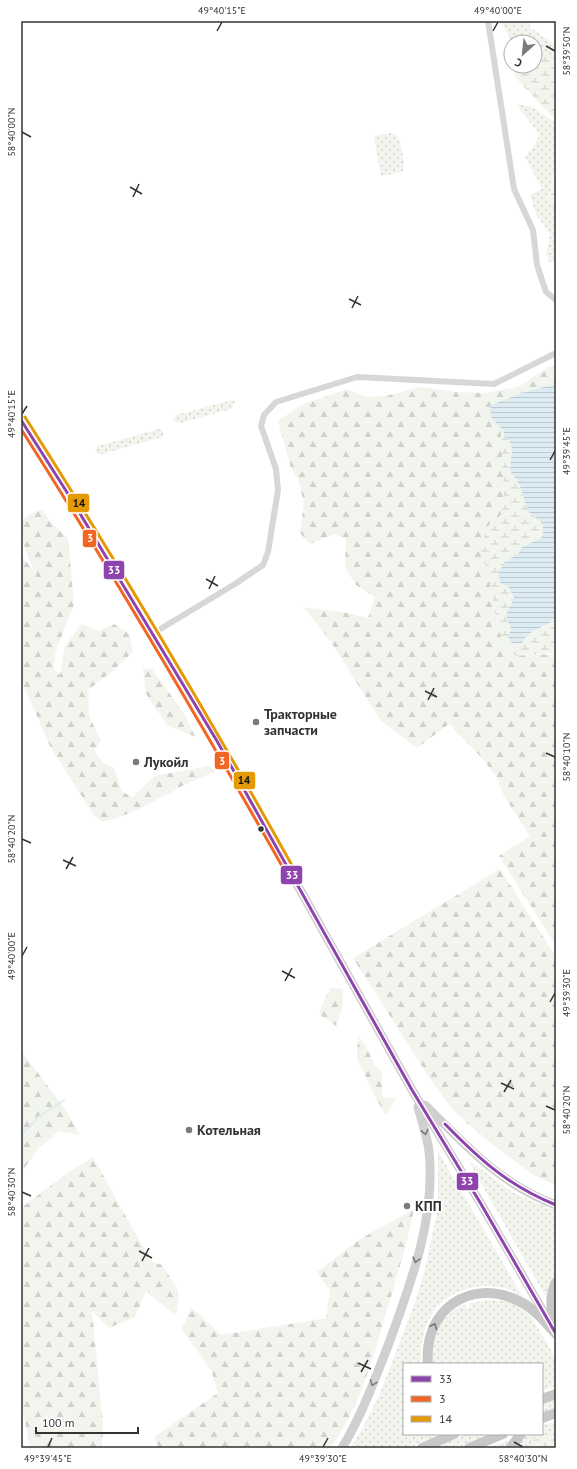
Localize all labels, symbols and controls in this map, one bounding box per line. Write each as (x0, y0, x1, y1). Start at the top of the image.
text: 49°40'15"E (198, 4, 246, 17)
text: 49°40'00"E (474, 4, 522, 17)
text: 58°39'50"N (560, 26, 573, 76)
north arrow (503, 34, 543, 74)
text: С (513, 55, 524, 71)
text: 58°40'00"N (5, 107, 18, 157)
text: 49°40'15"E (5, 390, 18, 438)
text: 49°39'45"E (560, 427, 573, 475)
line badge: 14 (67, 493, 90, 513)
text: 14 (73, 496, 86, 510)
line badge: 3 (82, 529, 97, 548)
text: 3 (87, 531, 93, 545)
line badge: 33 (103, 560, 125, 580)
text: 33 (108, 563, 120, 577)
place label: Тракторные запчасти (264, 705, 337, 739)
marker: Тракторные запчасти (251, 717, 261, 727)
text: 58°40'10"N (560, 732, 573, 782)
line badge: 3 (214, 751, 230, 770)
place label: Лукойл (143, 753, 188, 771)
text: 3 (219, 754, 225, 768)
marker: Лукойл (131, 757, 141, 767)
line badge: 14 (233, 771, 256, 790)
text: 14 (238, 773, 251, 787)
text: 58°40'20"N (5, 814, 18, 864)
unlabelled marker (256, 824, 266, 834)
line badge: 33 (280, 865, 303, 885)
text: 33 (286, 868, 298, 882)
text: 49°40'00"E (5, 932, 18, 980)
text: 49°39'30"E (560, 969, 573, 1017)
text: 58°40'20"N (560, 1085, 573, 1135)
place label: Котельная (197, 1121, 261, 1139)
marker: Котельная (184, 1125, 194, 1135)
one-way arrow (420, 1128, 429, 1135)
text: 58°40'30"N (5, 1167, 18, 1217)
line badge: 33 (456, 1172, 479, 1191)
text: 33 (461, 1174, 473, 1188)
place label: КПП (415, 1197, 442, 1215)
marker: КПП (402, 1201, 412, 1211)
one-way arrow (412, 1256, 421, 1263)
one-way arrow (429, 1323, 437, 1331)
legend (403, 1363, 543, 1435)
text: 33 (439, 1371, 452, 1386)
one-way arrow (370, 1379, 378, 1386)
text: 3 (439, 1391, 446, 1406)
scale bar (36, 1409, 138, 1435)
text: 14 (439, 1411, 453, 1426)
text: 100 m (42, 1415, 75, 1430)
text: 49°39'45"E (24, 1452, 72, 1465)
text: 49°39'30"E (299, 1452, 347, 1465)
text: 58°40'30"N (498, 1452, 548, 1465)

